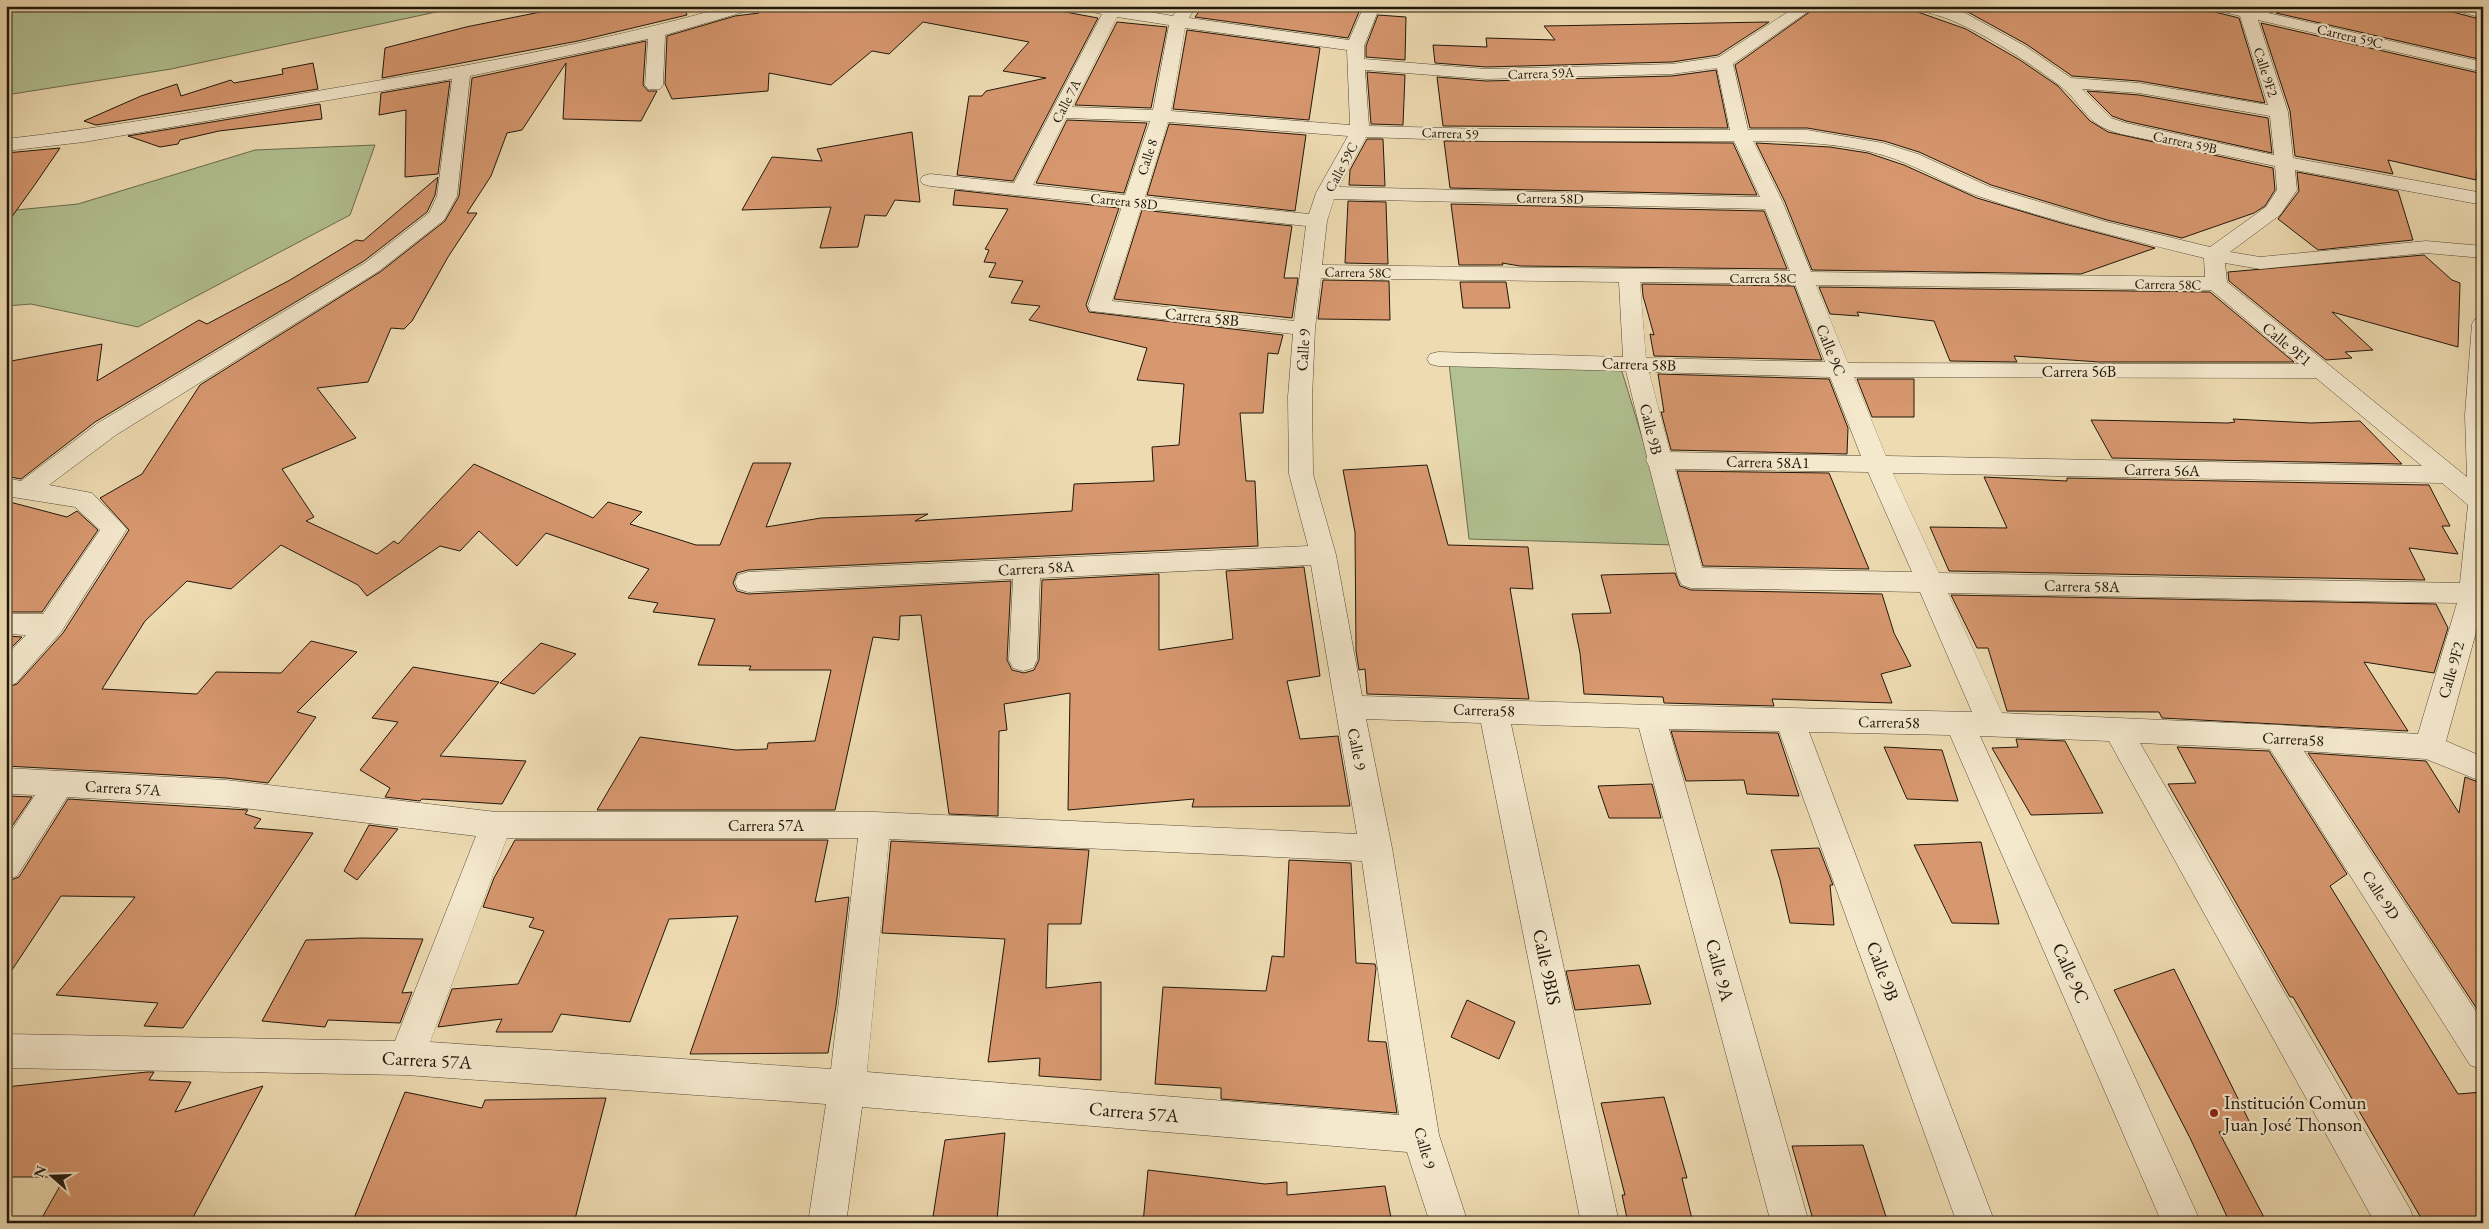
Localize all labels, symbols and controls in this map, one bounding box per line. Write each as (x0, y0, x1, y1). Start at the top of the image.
street label: Carrera 59C (2315, 20, 2385, 52)
street label: Calle 9F2 (2250, 45, 2283, 99)
street label: Carrera 59A (1507, 63, 1575, 83)
street label: Calle 7A (1047, 76, 1085, 126)
street label: Carrera 59 (1421, 123, 1479, 143)
street label: Carrera 59B (2151, 126, 2219, 158)
street label: Calle 8 (1133, 136, 1161, 177)
street label: Calle 59C (1320, 139, 1362, 195)
street label: Carrera 58D (1516, 188, 1584, 208)
street label: Carrera 58D (1090, 189, 1159, 214)
street label: Carrera 58C (1324, 262, 1392, 282)
street label: Carrera 58C (1730, 269, 1796, 287)
street label: Carrera 58C (2134, 274, 2202, 294)
street label: Carrera 58B (1164, 303, 1240, 331)
street label: Calle 9F1 (2258, 317, 2316, 371)
street label: Calle 9C (1811, 321, 1851, 379)
street label: Calle 9 (1291, 328, 1315, 372)
street label: Carrera 58B (1601, 352, 1677, 376)
street label: Carrera 56B (2042, 361, 2116, 382)
street label: Calle 9B (1635, 401, 1667, 457)
street label: Carrera 58A1 (1726, 451, 1810, 473)
street label: Carrera 56A (2124, 459, 2201, 481)
street label: Carrera 58A (997, 555, 1075, 580)
street label: Carrera 58A (2044, 575, 2121, 597)
street label: Calle 9F2 (2433, 639, 2469, 701)
street label: Carrera58 (1453, 698, 1516, 722)
street label: Carrera58 (1858, 711, 1920, 733)
street label: Calle 9 (1343, 726, 1371, 772)
street label: Carrera58 (2262, 727, 2325, 751)
street label: Carrera 57A (84, 776, 162, 801)
street label: Carrera 57A (728, 815, 805, 836)
street label: Calle 9D (2357, 866, 2405, 924)
street label: Calle 9BIS (1527, 927, 1567, 1007)
street label: Calle 9A (1700, 936, 1741, 1005)
street label: Calle 9B (1861, 938, 1905, 1004)
street label: Calle 9C (2047, 939, 2095, 1007)
street label: Carrera 57A (381, 1045, 474, 1075)
place label: Institución Comun Juan José Thonson (2222, 1090, 2367, 1137)
street label: Carrera 57A (1088, 1096, 1181, 1128)
marker: Institución Comun Juan José Thonson (2208, 1107, 2220, 1119)
street label: Calle 9 (1409, 1125, 1441, 1172)
north arrow (28, 1152, 78, 1202)
text: N (29, 1163, 50, 1180)

